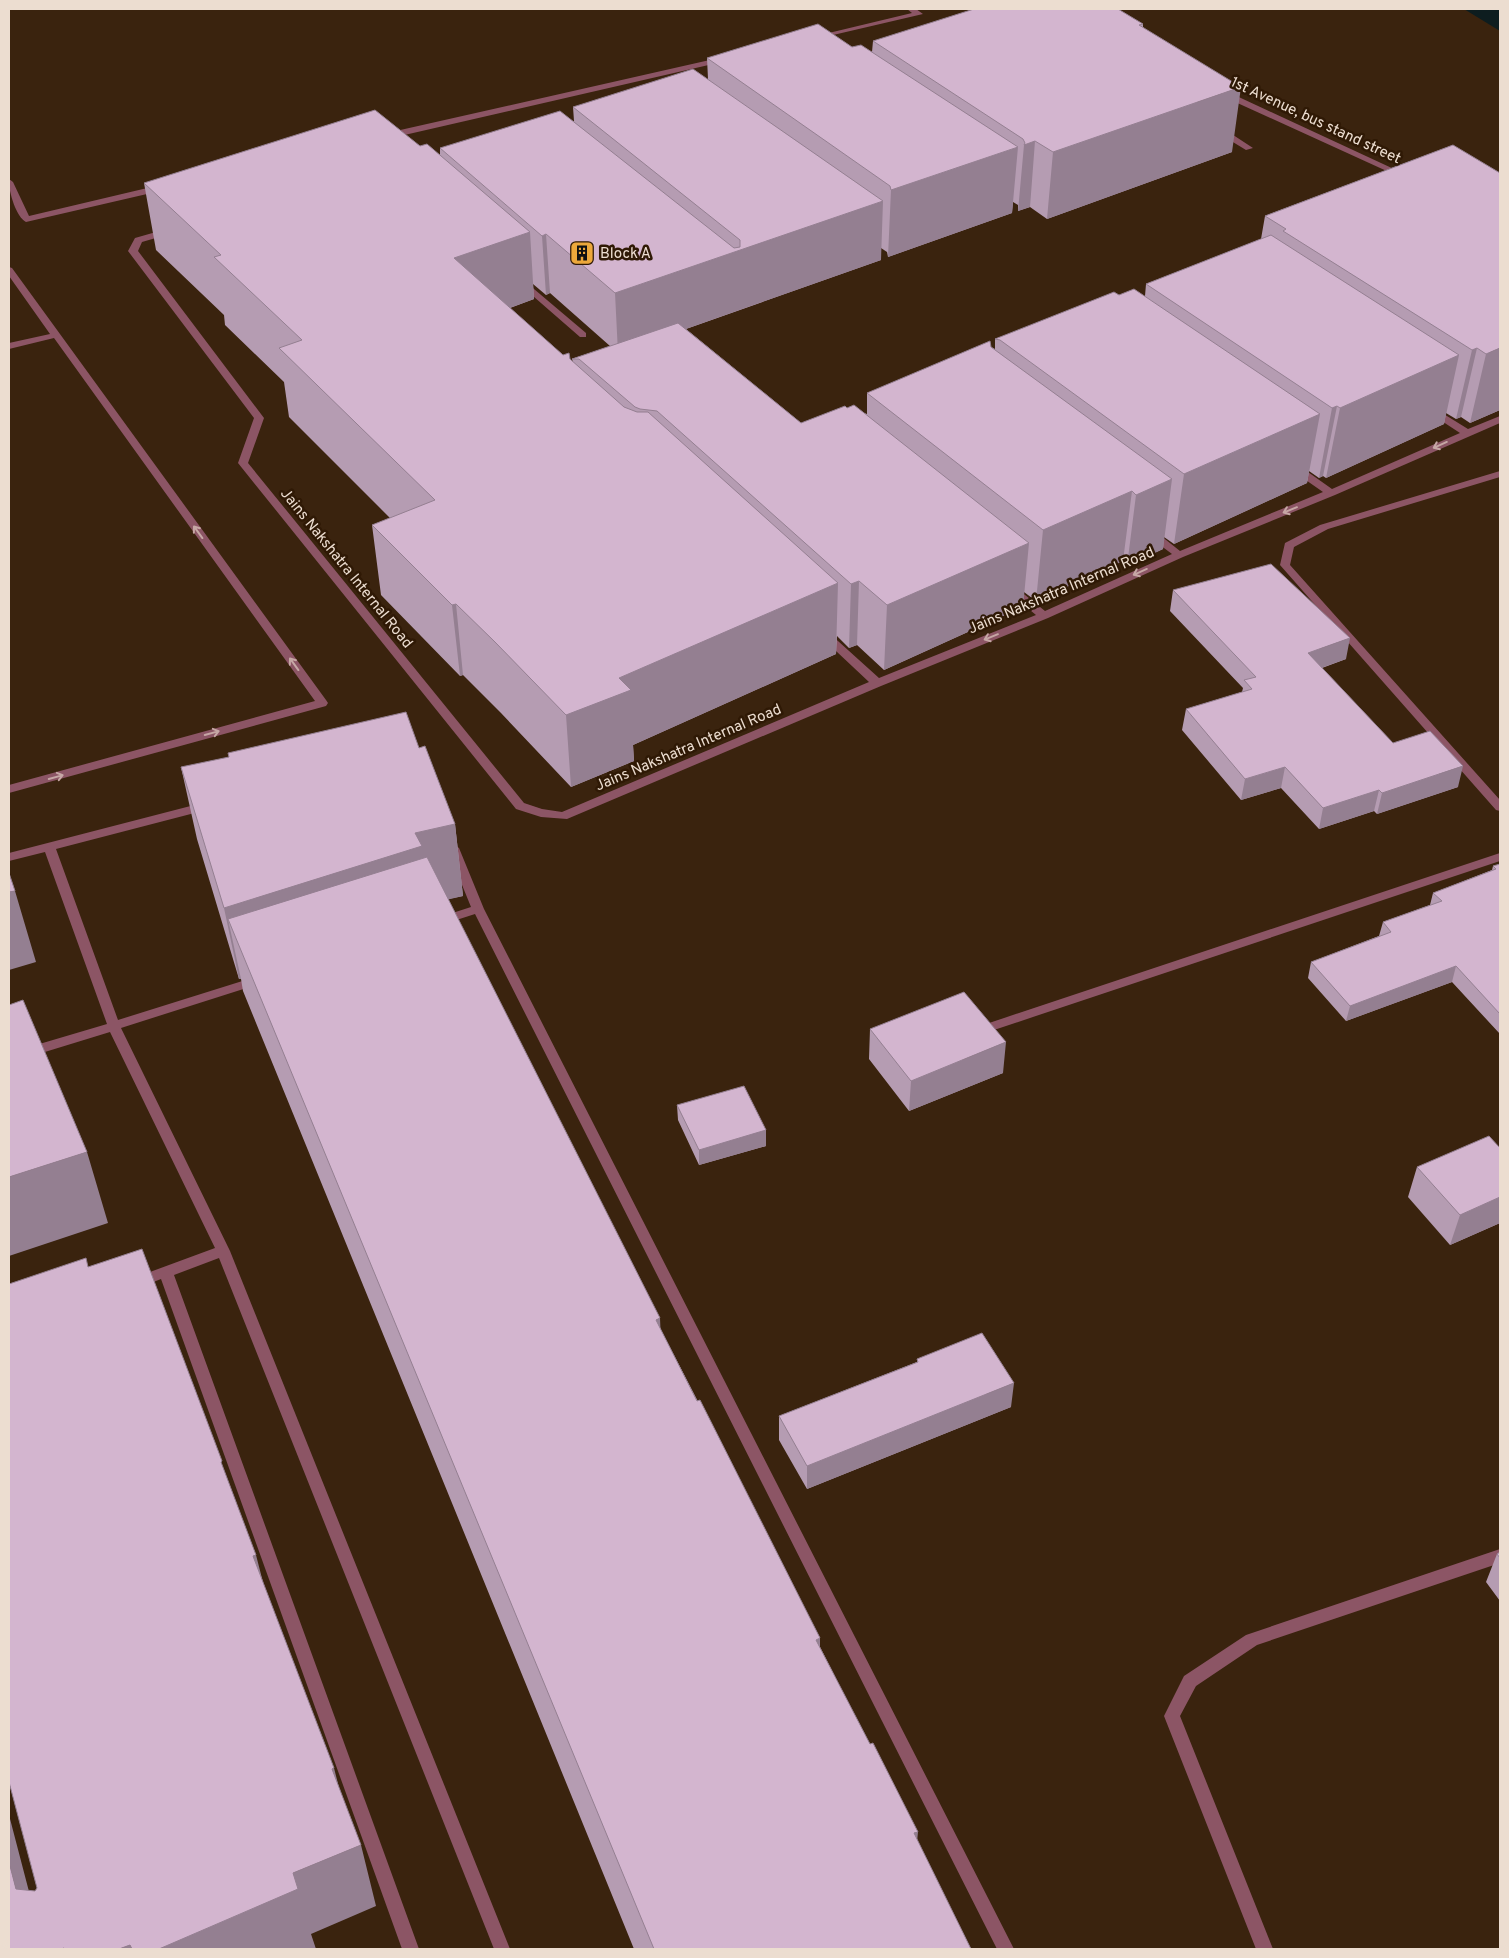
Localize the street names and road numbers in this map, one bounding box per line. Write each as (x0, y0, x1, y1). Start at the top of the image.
street label: 1st Avenue, bus stand street (1227, 74, 1404, 169)
street label: Jains Nakshatra Internal Road (275, 485, 416, 653)
street label: Jains Nakshatra Internal Road (966, 543, 1158, 639)
street label: Jains Nakshatra Internal Road (593, 700, 785, 796)

